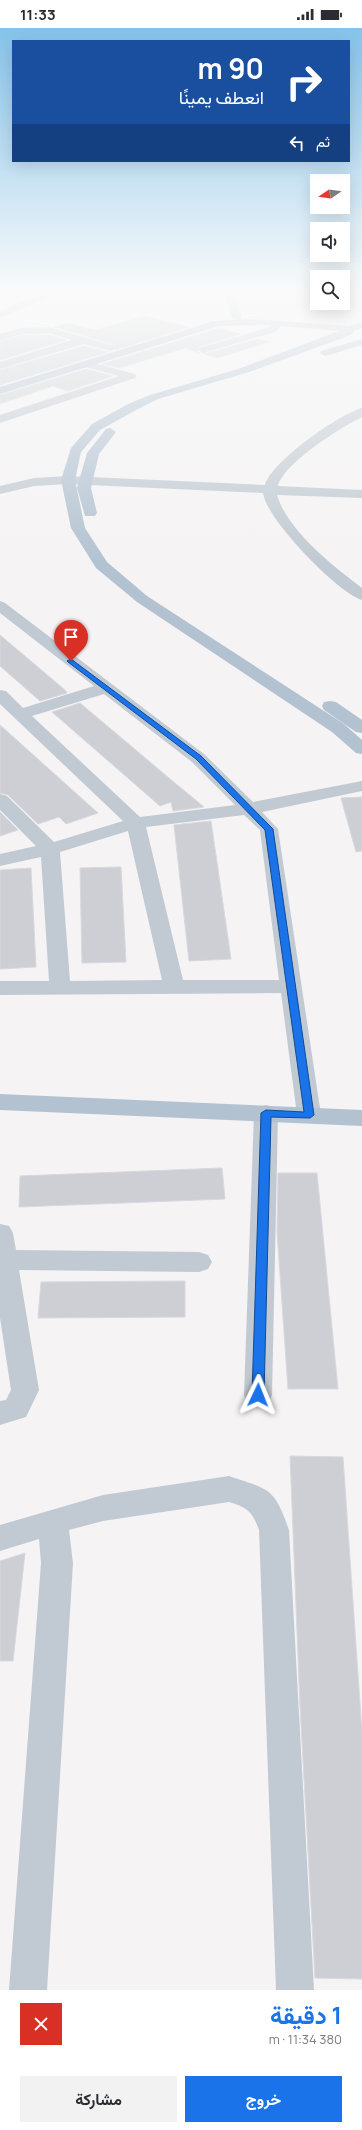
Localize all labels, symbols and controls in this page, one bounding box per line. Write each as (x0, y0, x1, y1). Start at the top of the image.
text: 11:33 (20, 4, 56, 25)
text: 90 m (197, 49, 264, 87)
icon: right (278, 56, 330, 108)
text: انعطف يمينًا (179, 85, 264, 109)
text: ثم (316, 131, 330, 152)
icon: left (286, 132, 308, 154)
north arrow (310, 174, 350, 214)
map controls (310, 174, 350, 310)
button: sound (310, 222, 350, 262)
button: search (310, 270, 350, 310)
pin (54, 620, 88, 661)
icon: arrive (60, 626, 82, 648)
position arrow (237, 1374, 279, 1416)
text: 1 دقيقة (270, 1998, 342, 2031)
button: close (20, 2003, 62, 2045)
text: 380 m · 11:34 (269, 2030, 342, 2048)
button: مشاركة (20, 2076, 177, 2122)
button: خروج (185, 2076, 342, 2122)

